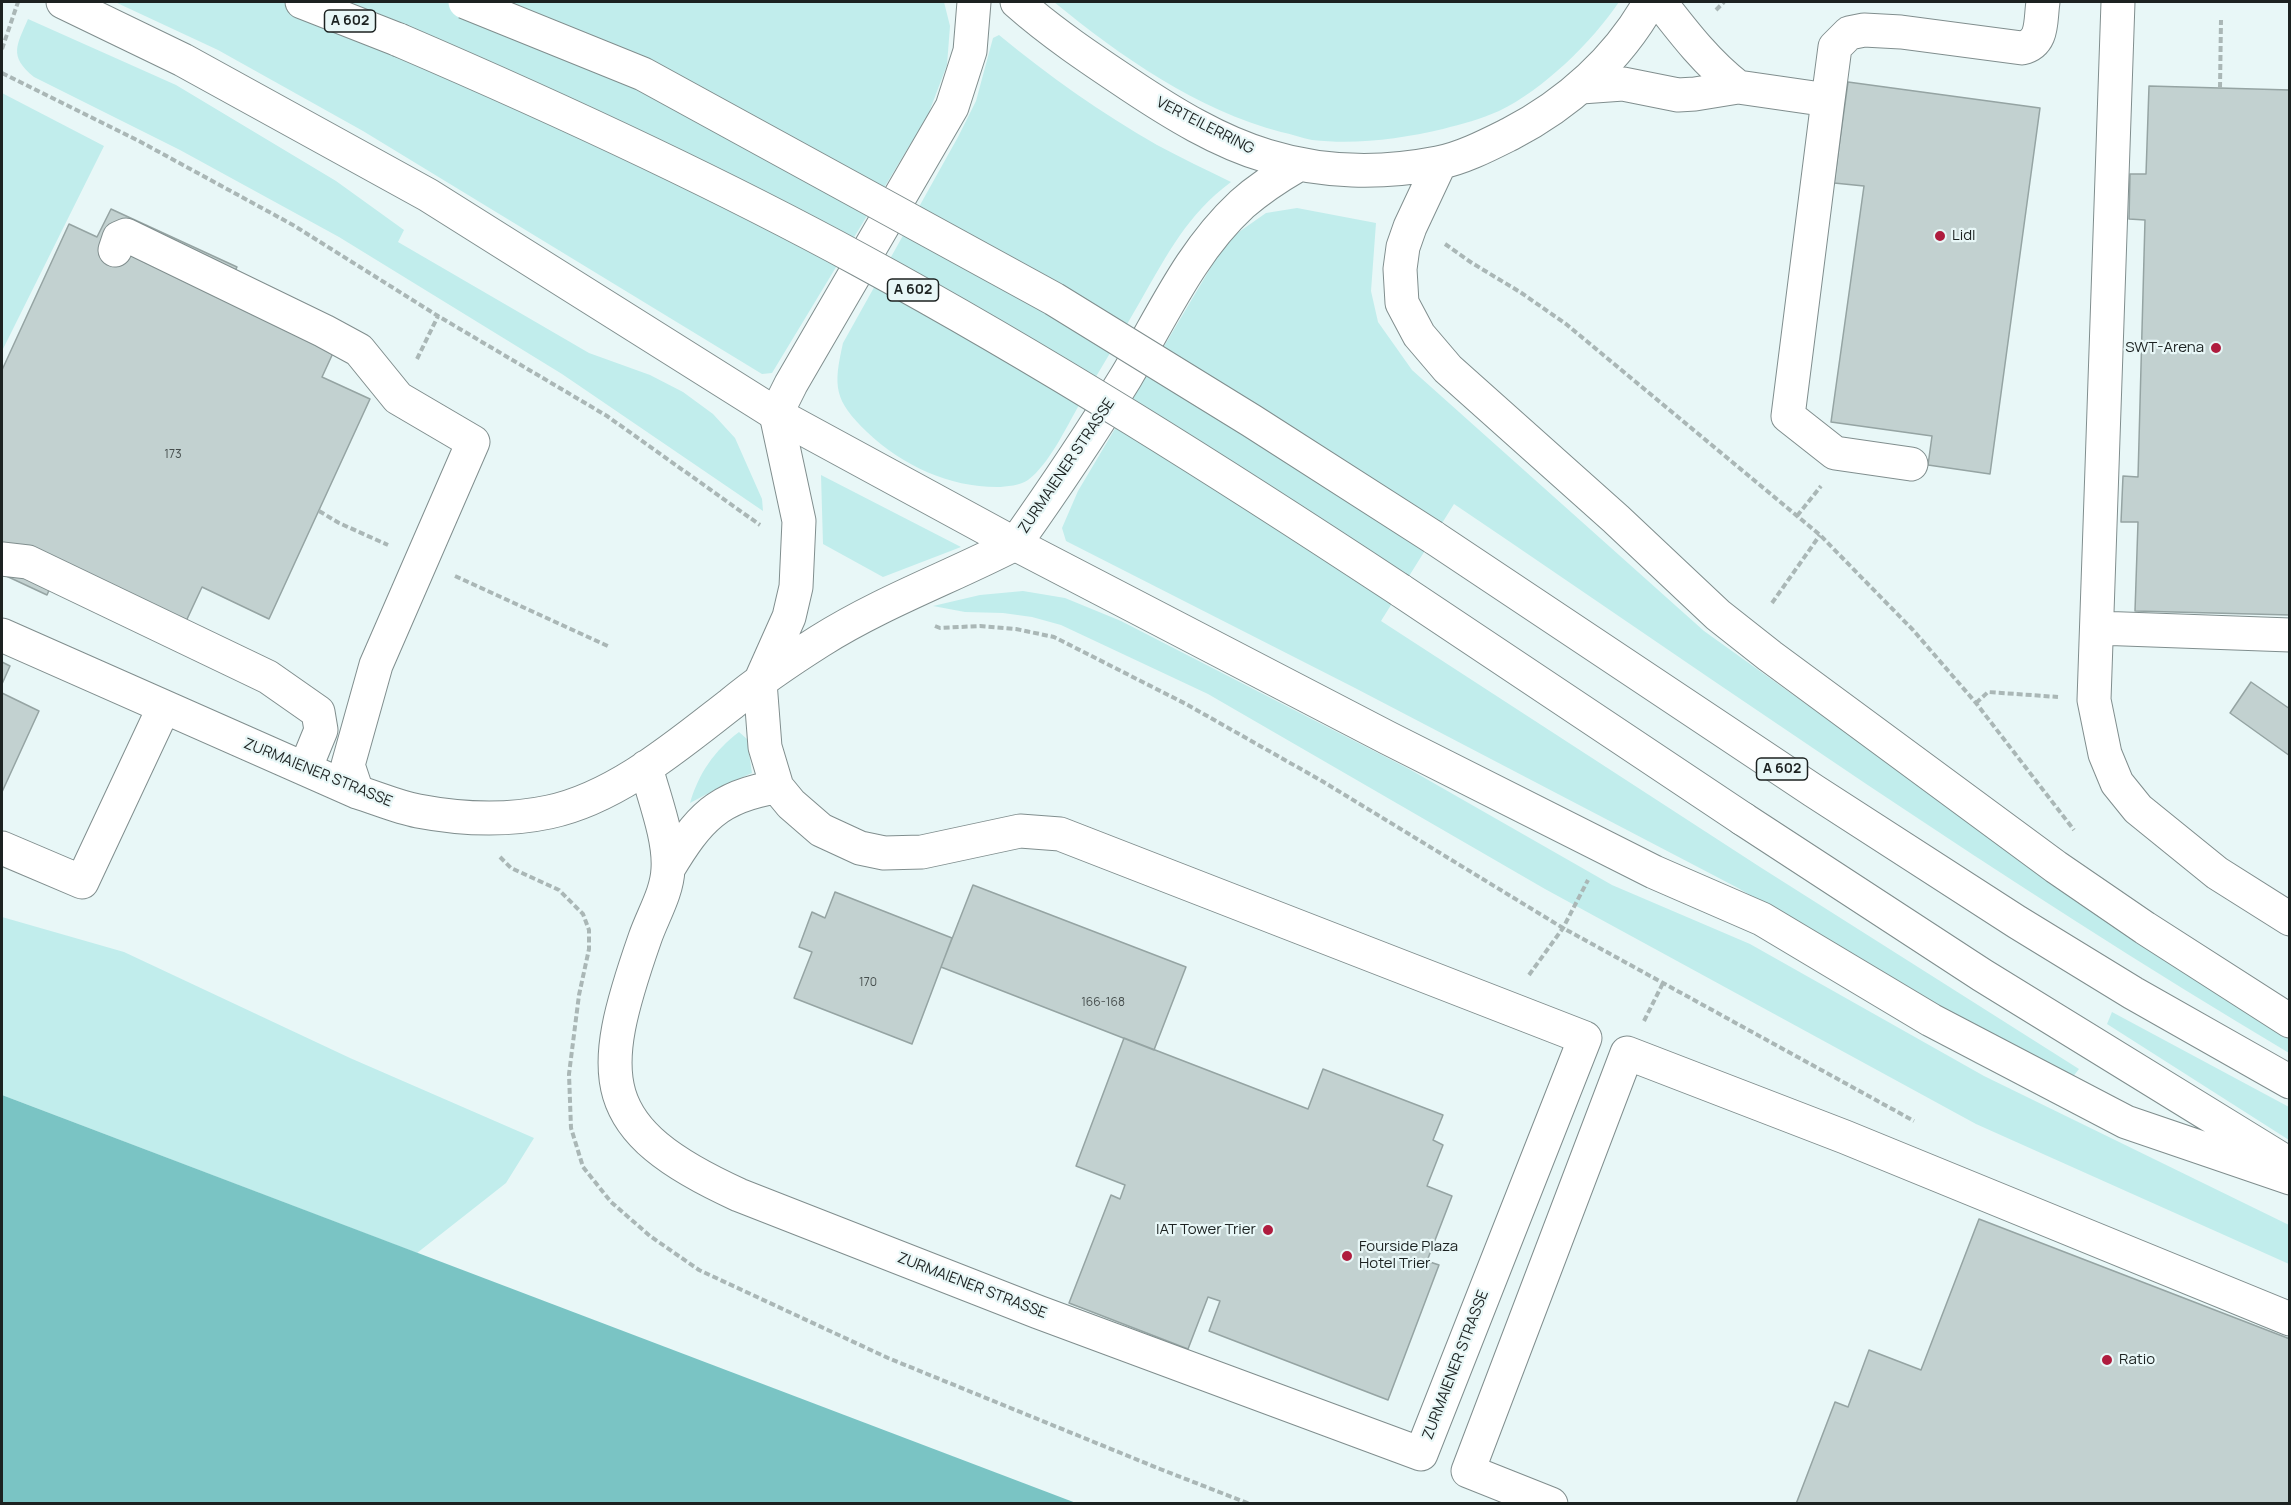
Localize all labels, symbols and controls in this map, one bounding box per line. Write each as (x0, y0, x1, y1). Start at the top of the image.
road number: A 602 (324, 10, 376, 32)
street label: VERTEILERRING (1153, 94, 1257, 158)
place label: Lidl (1952, 227, 1976, 245)
marker: Lidl (1933, 229, 1947, 243)
road number: A 602 (888, 279, 938, 301)
place label: SWT-Arena (2125, 339, 2204, 357)
marker: SWT-Arena (2209, 341, 2223, 355)
street label: ZURMAIENER STRASSE (1015, 395, 1119, 537)
house number: 173 (164, 448, 182, 462)
street label: ZURMAIENER STRASSE (241, 735, 395, 811)
road number: A 602 (1756, 758, 1808, 780)
house number: 170 (859, 976, 877, 990)
house number: 166-168 (1081, 996, 1125, 1010)
place label: IAT Tower Trier (1156, 1221, 1256, 1239)
marker: IAT Tower Trier (1261, 1223, 1275, 1237)
place label: Fourside Plaza Hotel Trier (1359, 1238, 1458, 1273)
street label: ZURMAIENER STRASSE (895, 1249, 1049, 1323)
marker: Fourside Plaza Hotel Trier (1340, 1249, 1354, 1263)
street label: ZURMAIENER STRASSE (1419, 1288, 1493, 1442)
place label: Ratio (2119, 1351, 2155, 1369)
marker: Ratio (2100, 1353, 2114, 1367)

